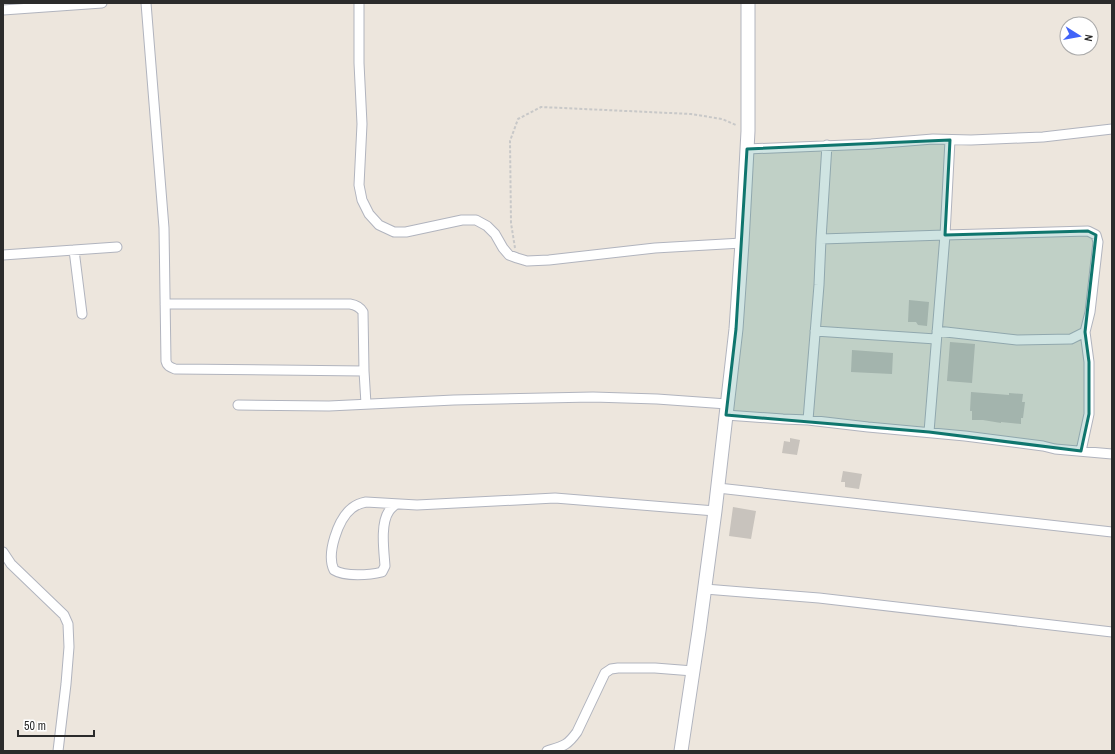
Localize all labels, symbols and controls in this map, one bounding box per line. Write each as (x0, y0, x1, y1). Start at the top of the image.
north arrow (1059, 16, 1099, 56)
text: N (1081, 33, 1096, 42)
scale bar (18, 712, 94, 738)
text: 50 m (24, 718, 46, 734)

